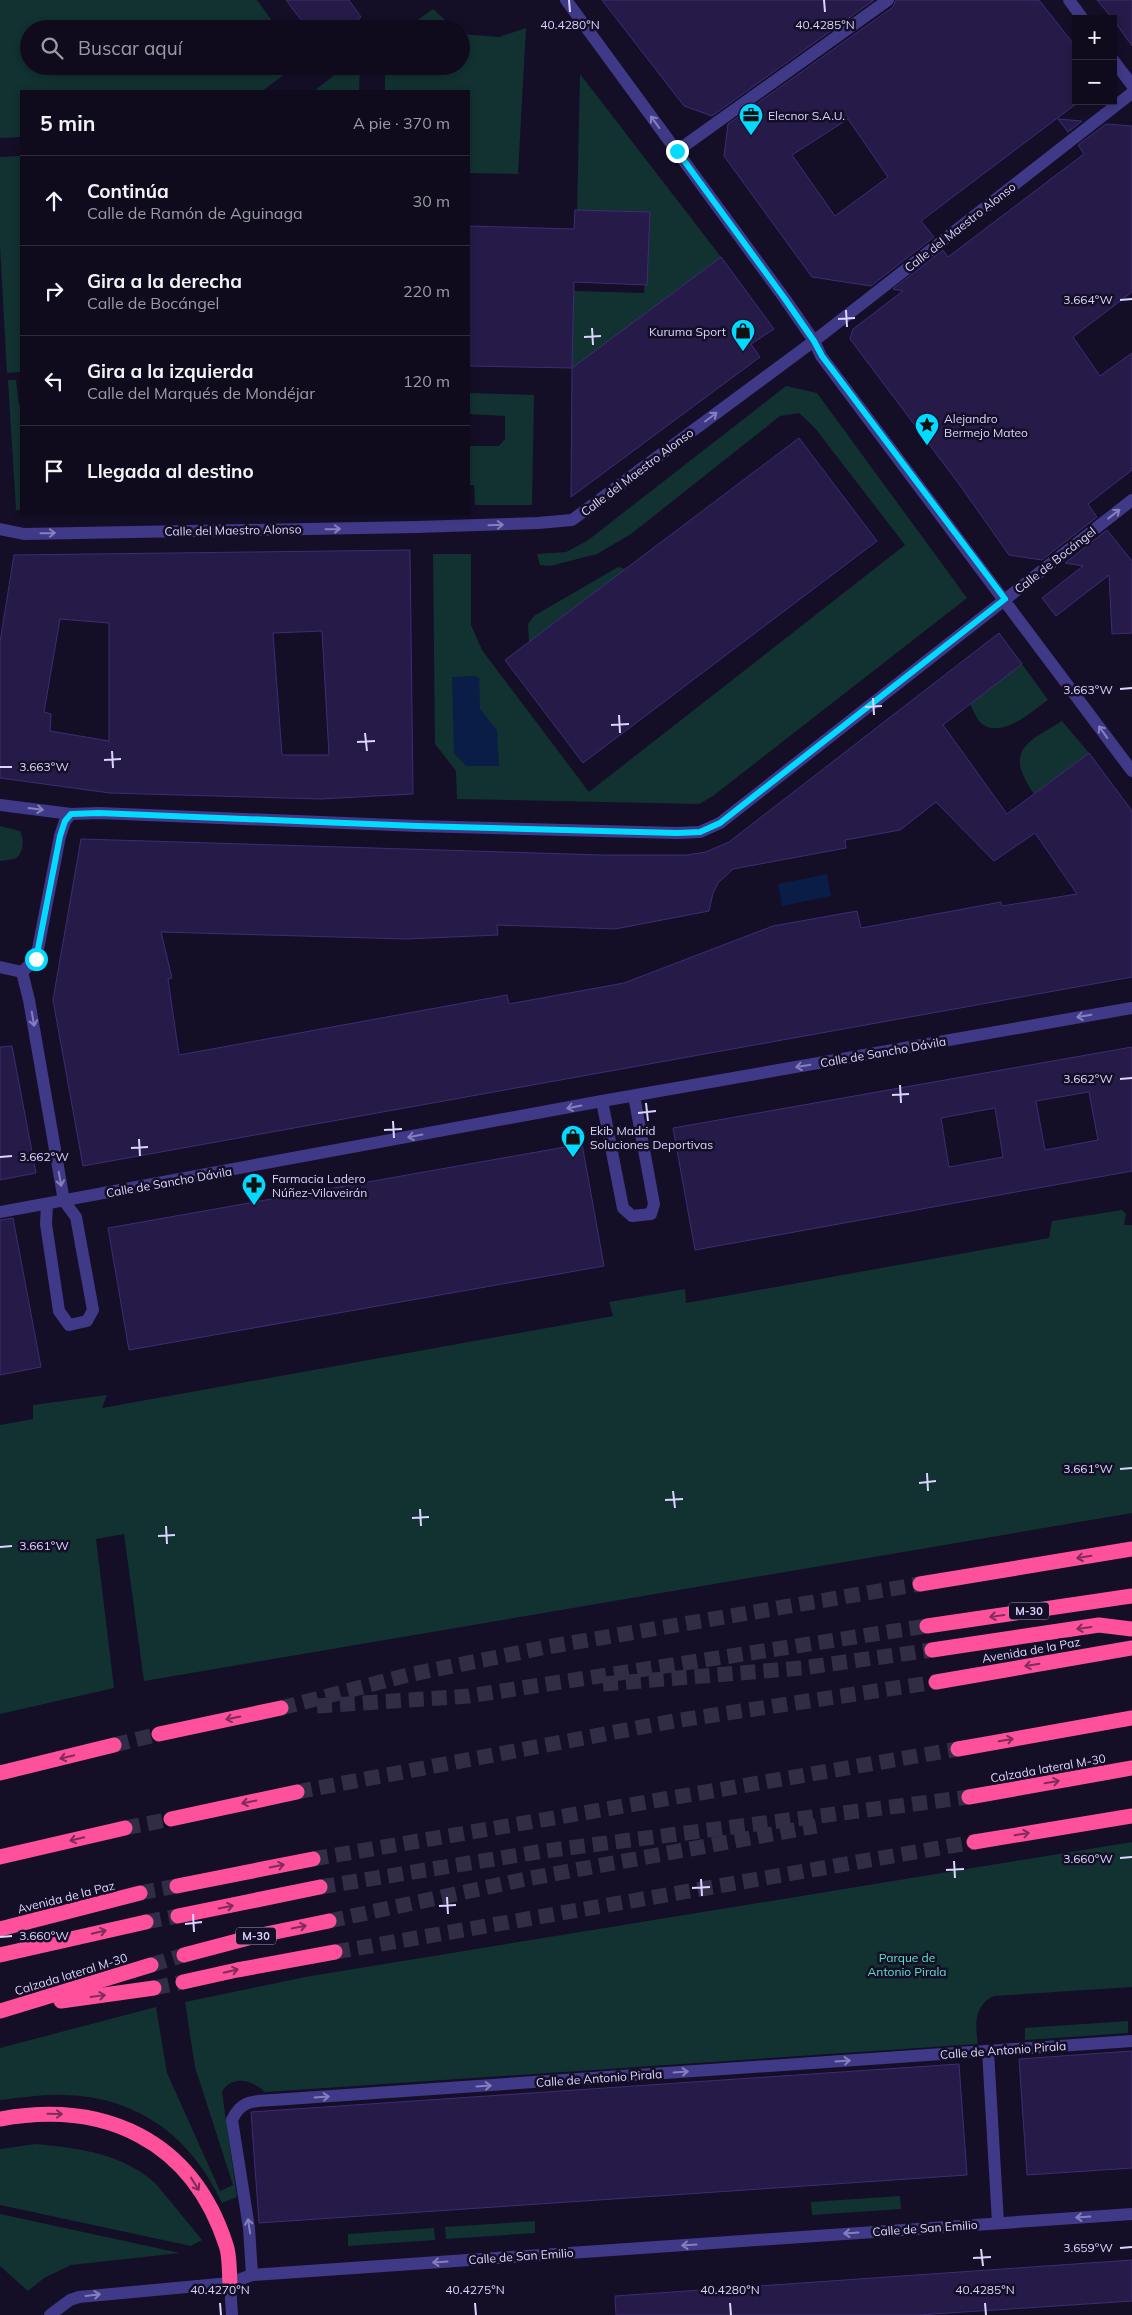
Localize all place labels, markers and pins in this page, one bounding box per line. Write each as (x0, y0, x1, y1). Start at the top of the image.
office icon: Elecnor S.A.U. (738, 102, 764, 136)
place label: Elecnor S.A.U. (768, 108, 845, 123)
shop icon: Kuruma Sport (730, 318, 756, 352)
place label: Kuruma Sport (649, 324, 726, 339)
place label: Alejandro Bermejo Mateo (944, 411, 1028, 440)
place icon: Alejandro Bermejo Mateo (914, 412, 940, 446)
place label: Ekib Madrid Soluciones Deportivas (590, 1123, 713, 1152)
shop icon: Ekib Madrid Soluciones Deportivas (560, 1124, 586, 1158)
place label: Farmacia Ladero Núñez-Vilaveirán (272, 1171, 367, 1200)
pharmacy icon: Farmacia Ladero Núñez-Vilaveirán (241, 1172, 267, 1206)

